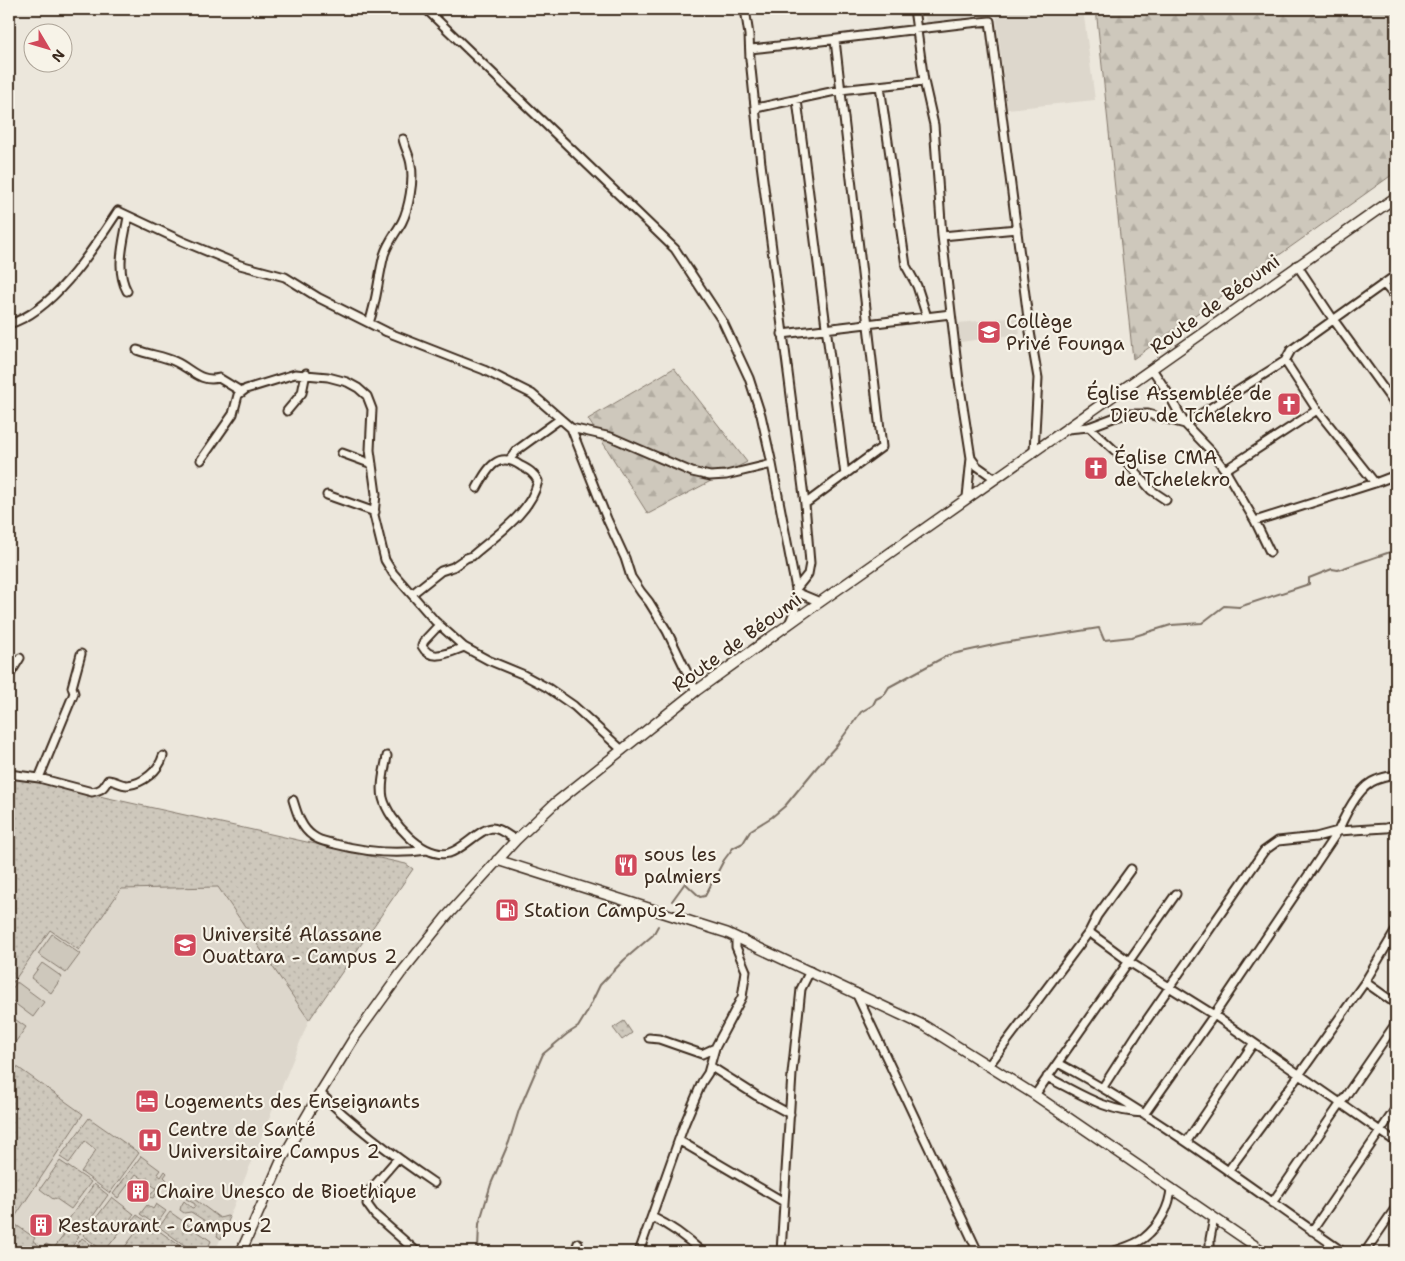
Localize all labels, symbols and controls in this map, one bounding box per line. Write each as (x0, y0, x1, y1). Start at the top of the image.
north arrow (22, 22, 72, 72)
text: N (48, 46, 69, 66)
street label: Route de Béoumi (1145, 248, 1285, 360)
place label: Collège Privé Founga (1006, 309, 1125, 356)
school or university icon: Collège Privé Founga (976, 319, 1002, 345)
place label: Église Assemblée de Dieu de Tchelekro (1086, 380, 1272, 428)
church icon: Église Assemblée de Dieu de Tchelekro (1276, 391, 1302, 417)
place label: Église CMA de Tchelekro (1114, 444, 1230, 492)
church icon: Église CMA de Tchelekro (1083, 455, 1109, 481)
street label: Route de Béoumi (667, 586, 807, 698)
place label: sous les palmiers (644, 842, 721, 889)
restaurant icon: sous les palmiers (613, 852, 639, 878)
fuel station icon: Station Campus 2 (494, 897, 520, 923)
place label: Station Campus 2 (524, 898, 687, 923)
place label: Université Alassane Ouattara - Campus 2 (202, 922, 397, 969)
school or university icon: Université Alassane Ouattara - Campus 2 (172, 932, 198, 958)
hotel icon: Logements des Enseignants (134, 1088, 160, 1114)
place label: Logements des Enseignants (164, 1089, 420, 1114)
place label: Centre de Santé Universitaire Campus 2 (168, 1117, 380, 1164)
hospital icon: Centre de Santé Universitaire Campus 2 (137, 1127, 163, 1153)
building icon: Chaire Unesco de Bioethique (125, 1178, 151, 1204)
place label: Chaire Unesco de Bioethique (156, 1179, 417, 1204)
building icon: Restaurant - Campus 2 (28, 1212, 54, 1238)
place label: Restaurant - Campus 2 (58, 1213, 272, 1238)

